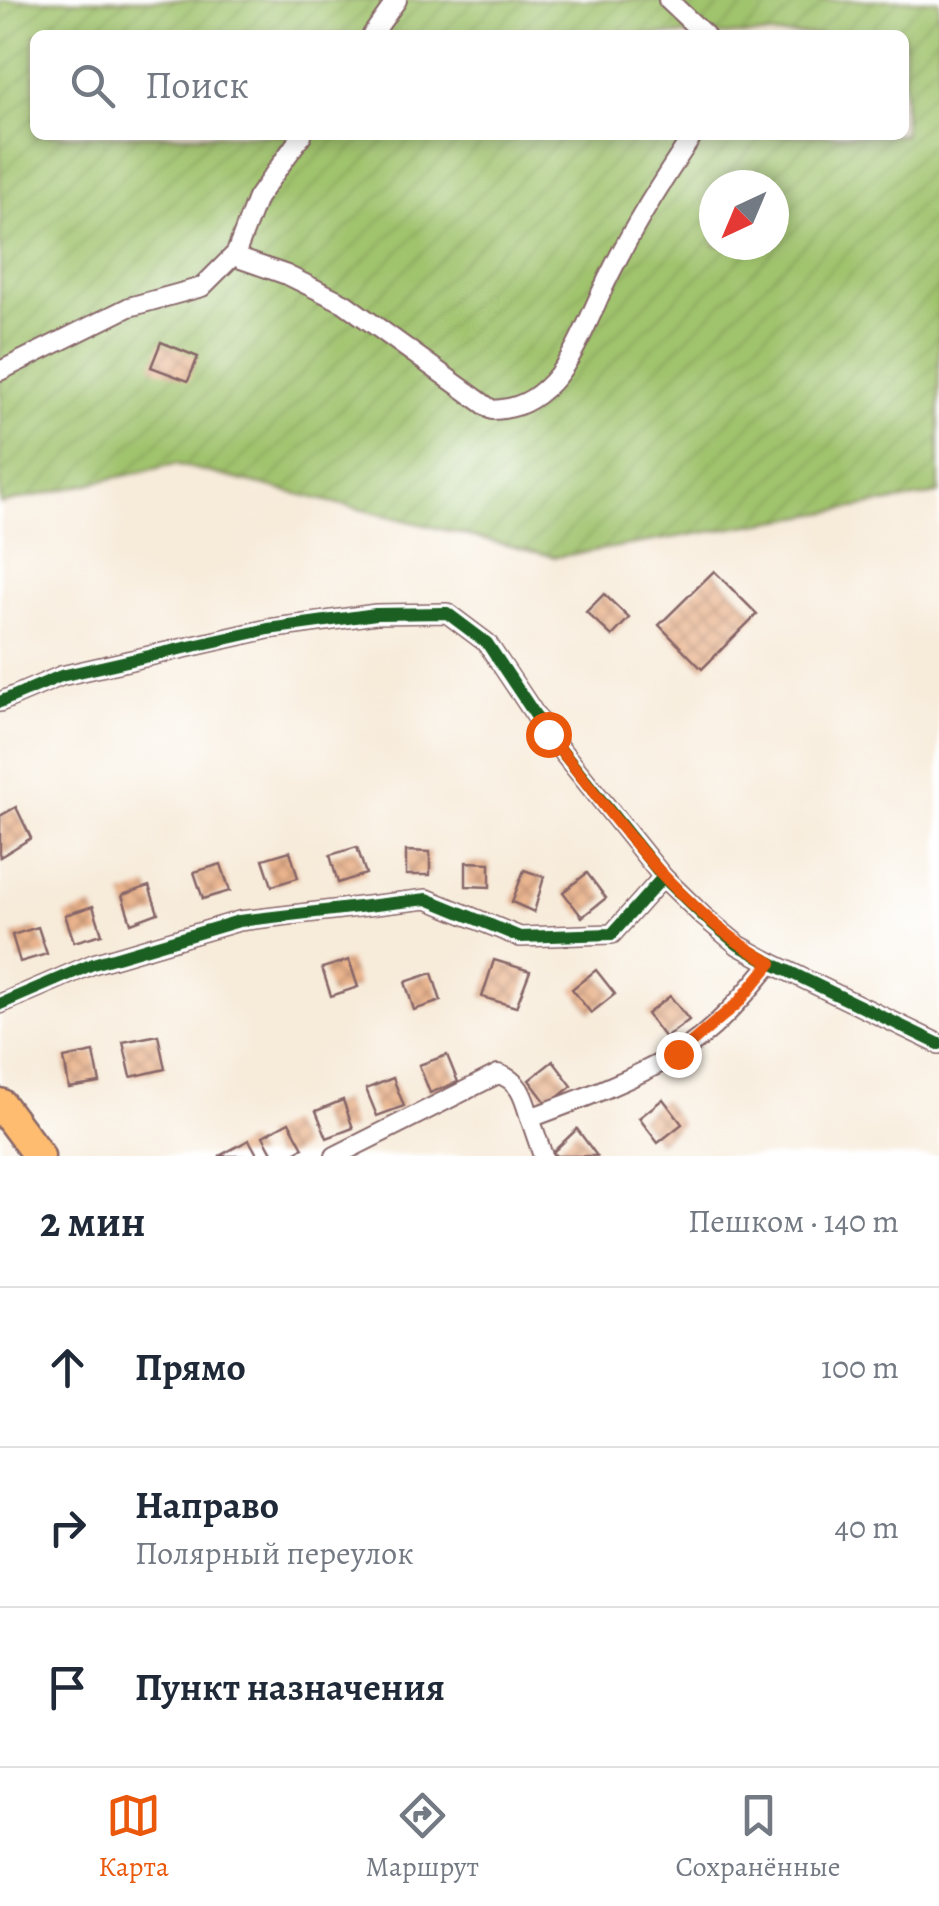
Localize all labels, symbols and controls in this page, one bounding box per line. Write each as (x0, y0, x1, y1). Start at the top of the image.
search box (30, 30, 909, 140)
icon: search (65, 58, 120, 113)
text: Поиск (145, 59, 249, 111)
north arrow (699, 170, 789, 260)
route start (526, 712, 572, 758)
route end (656, 1032, 702, 1078)
text: 2 мин (40, 1193, 146, 1250)
text: Пешком · 140 m (688, 1199, 899, 1243)
icon: ahead (40, 1340, 95, 1395)
text: Прямо (135, 1341, 246, 1393)
text: 100 m (821, 1345, 899, 1389)
text: Направо (135, 1479, 279, 1531)
icon: right (40, 1500, 95, 1555)
text: 40 m (834, 1505, 899, 1549)
text: Полярный переулок (135, 1531, 414, 1575)
icon: arrive (40, 1660, 95, 1715)
text: Пункт назначения (135, 1661, 445, 1713)
tab: Карта (98, 1788, 169, 1886)
tab: Маршрут (366, 1788, 479, 1886)
tab: Сохранённые (676, 1788, 841, 1886)

